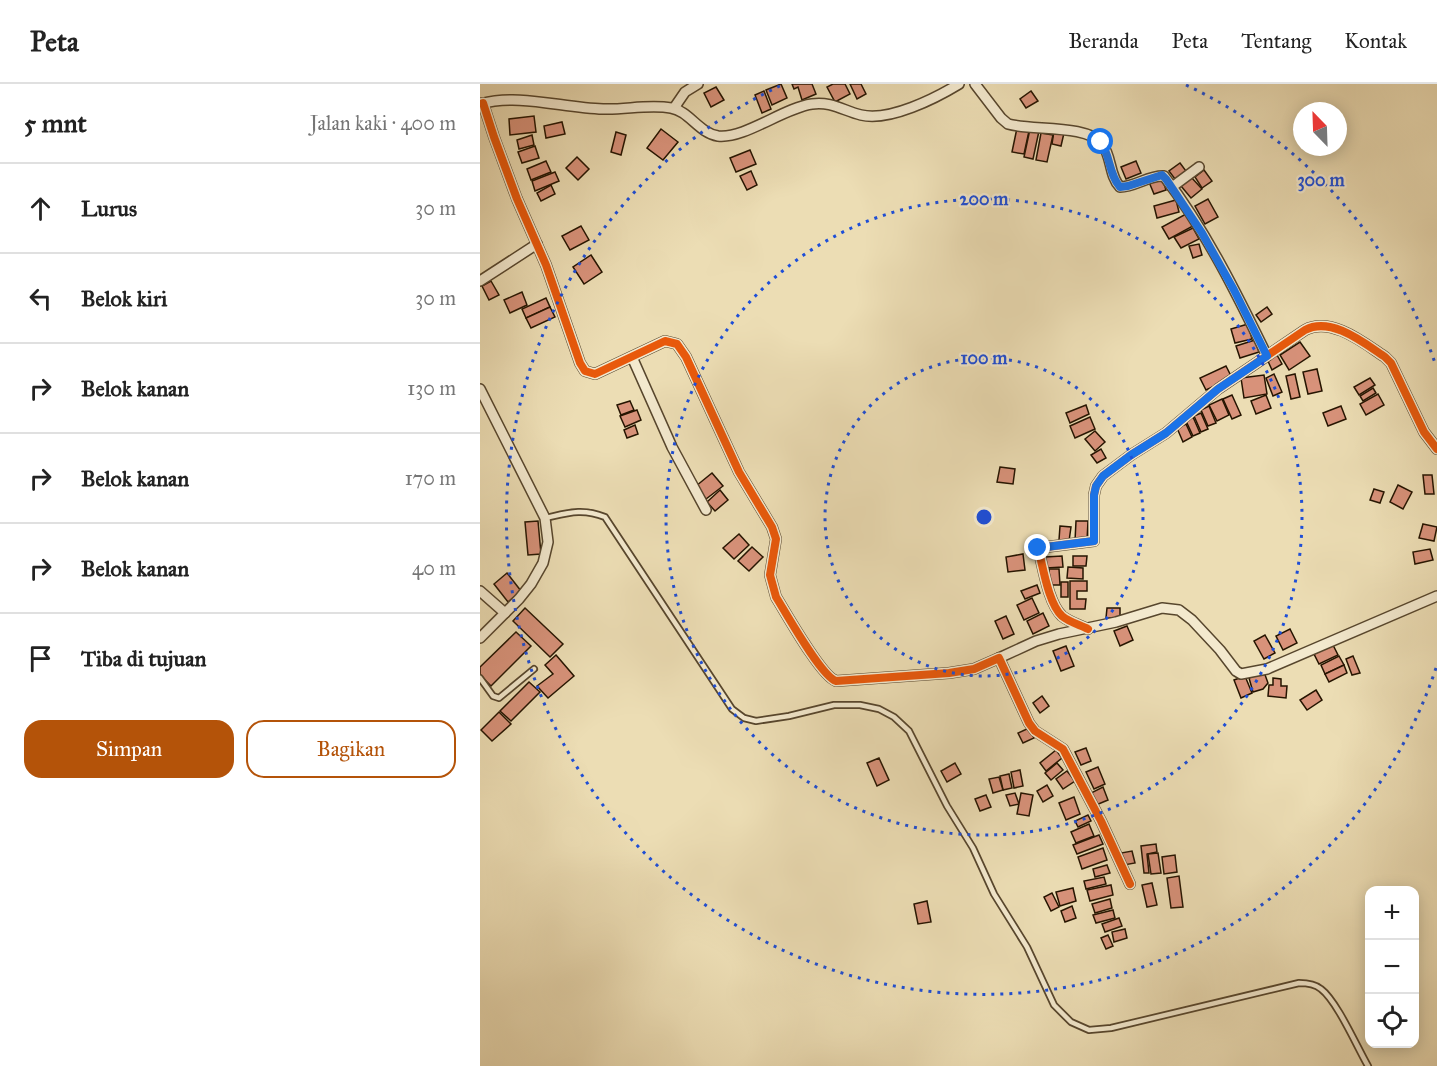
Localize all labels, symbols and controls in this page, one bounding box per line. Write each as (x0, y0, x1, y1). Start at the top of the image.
text: Peta (30, 24, 79, 59)
text: Beranda (1068, 28, 1139, 54)
text: Peta (1172, 28, 1208, 54)
text: Tentang (1241, 28, 1311, 54)
text: Kontak (1344, 28, 1407, 54)
north arrow (1293, 102, 1347, 156)
text: 5 mnt (24, 107, 87, 139)
text: Jalan kaki · 400 m (310, 111, 456, 135)
route start (1087, 128, 1113, 154)
text: 300 m (1297, 169, 1345, 192)
text: 200 m (960, 188, 1009, 210)
icon: ahead (24, 192, 57, 225)
text: Lurus (81, 195, 137, 222)
text: 30 m (415, 196, 456, 220)
icon: left (24, 282, 57, 315)
text: Belok kiri (81, 285, 167, 312)
text: 30 m (415, 286, 456, 310)
text: 100 m (961, 347, 1008, 369)
icon: right (24, 372, 57, 405)
text: Belok kanan (81, 375, 189, 402)
text: 130 m (407, 376, 456, 400)
icon: right (24, 462, 57, 495)
text: Belok kanan (81, 465, 189, 492)
text: 170 m (405, 466, 456, 490)
centre of rings (974, 507, 994, 527)
route end (1024, 534, 1050, 560)
icon: right (24, 552, 57, 585)
text: Belok kanan (81, 555, 189, 582)
text: 40 m (412, 556, 456, 580)
icon: arrive (24, 642, 57, 675)
text: Tiba di tujuan (81, 645, 206, 672)
button: Simpan (24, 720, 234, 778)
button: Bagikan (246, 720, 456, 778)
map controls (1365, 886, 1419, 1048)
button: + (1365, 886, 1419, 940)
button: − (1365, 940, 1419, 994)
button: locate (1365, 994, 1419, 1048)

